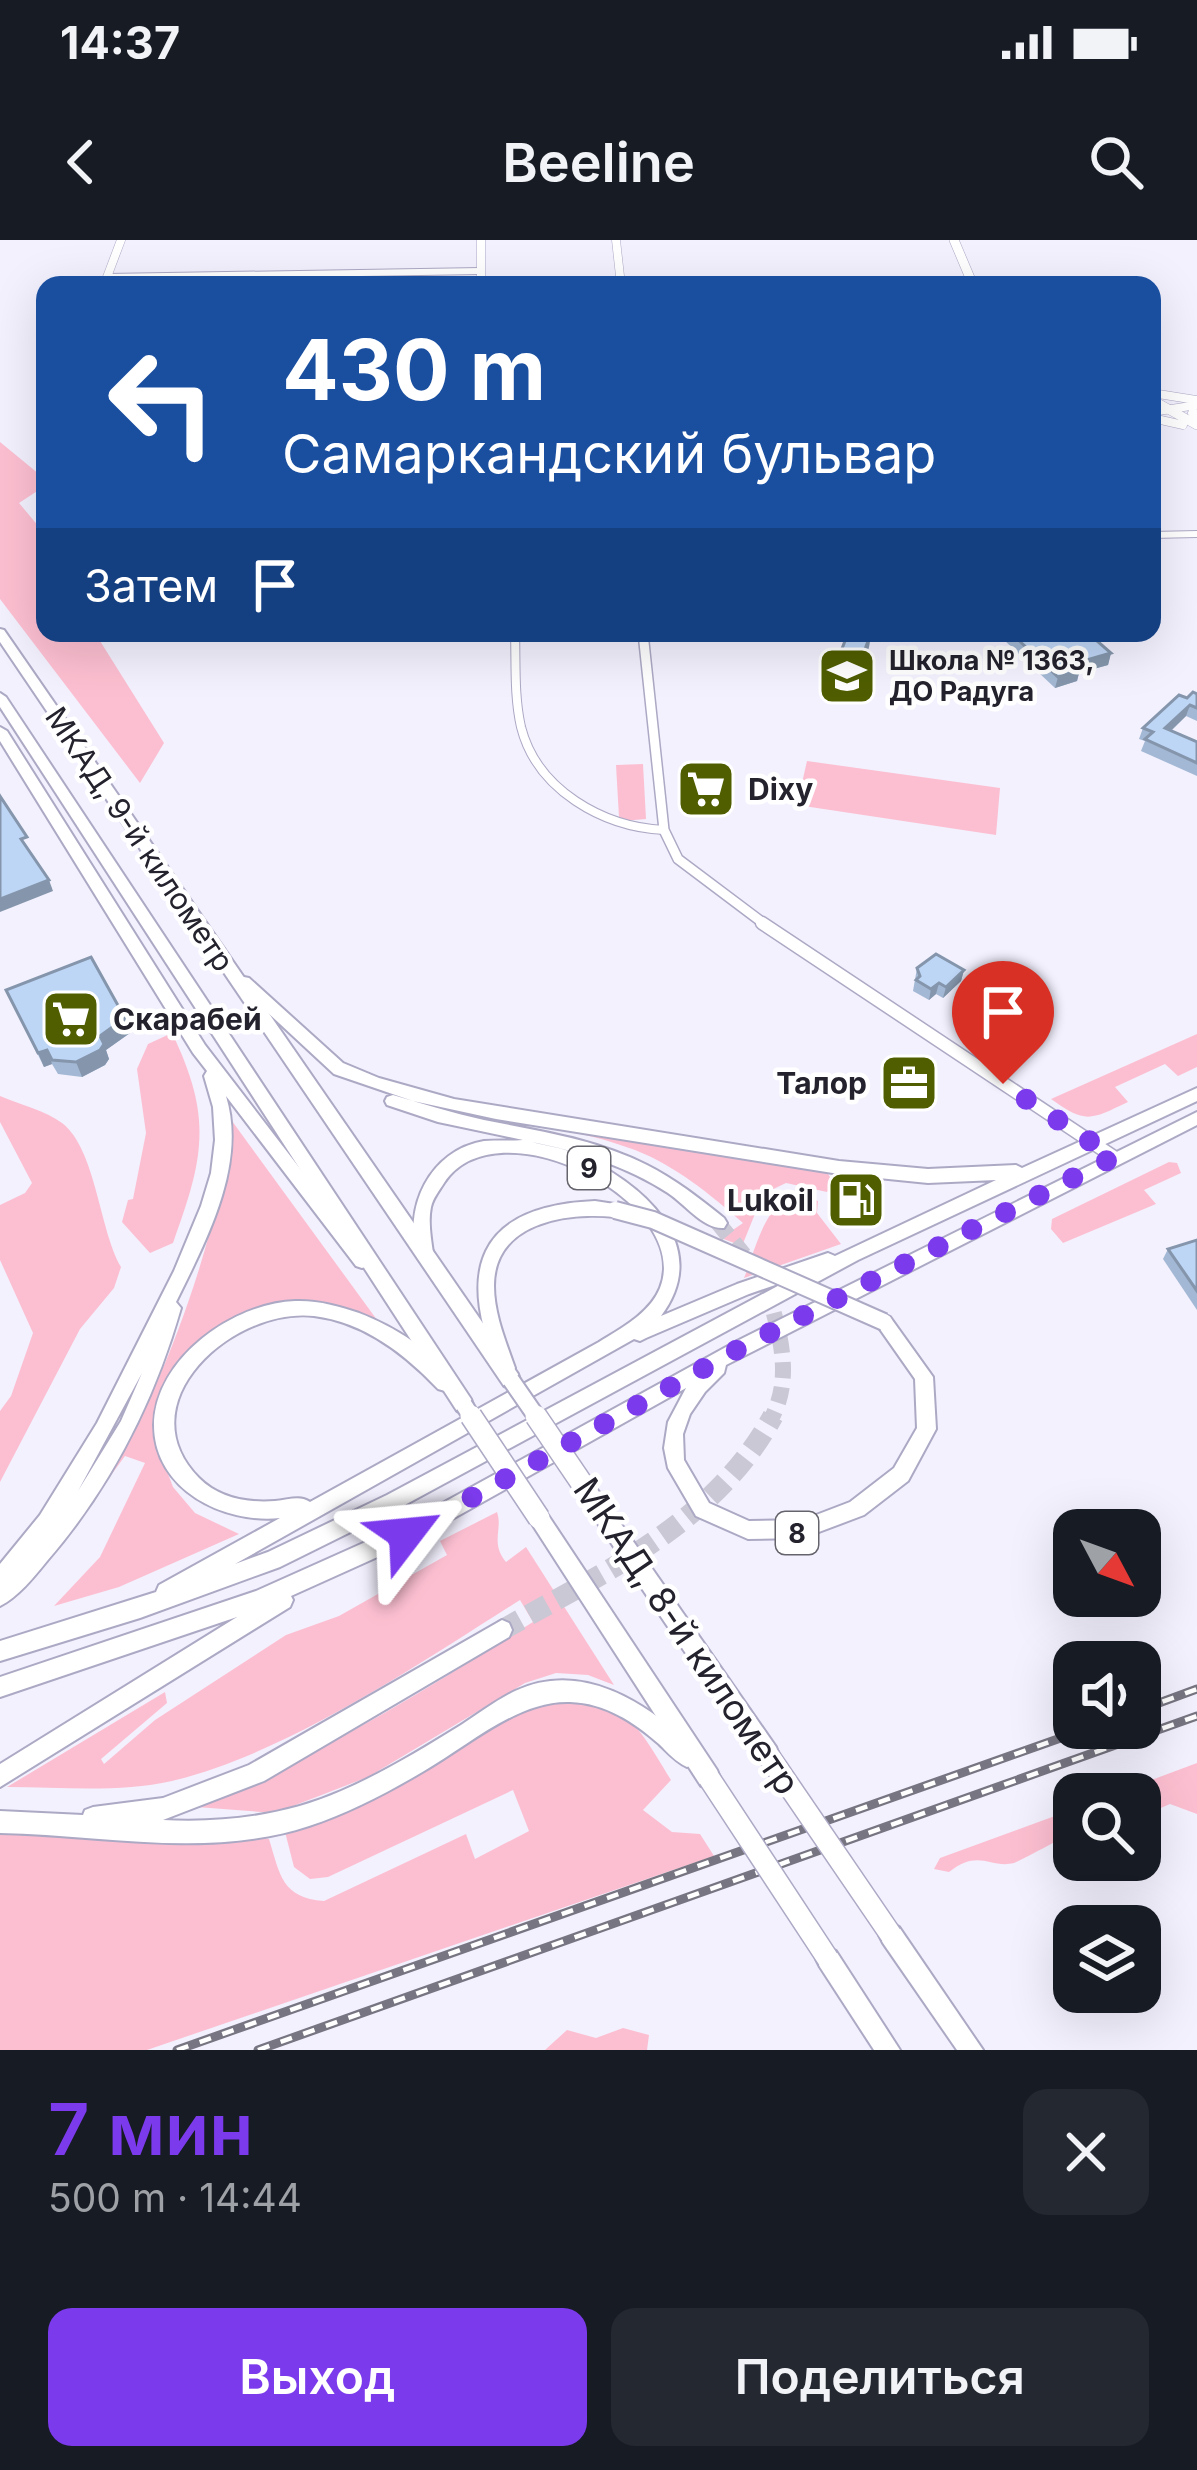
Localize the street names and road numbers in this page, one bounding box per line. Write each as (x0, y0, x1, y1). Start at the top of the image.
street label: МКАД, 9-й километр (38, 700, 242, 978)
road number: 9 (568, 1147, 610, 1189)
street label: МКАД, 8-й километр (564, 1469, 810, 1803)
road number: 8 (776, 1512, 818, 1554)

